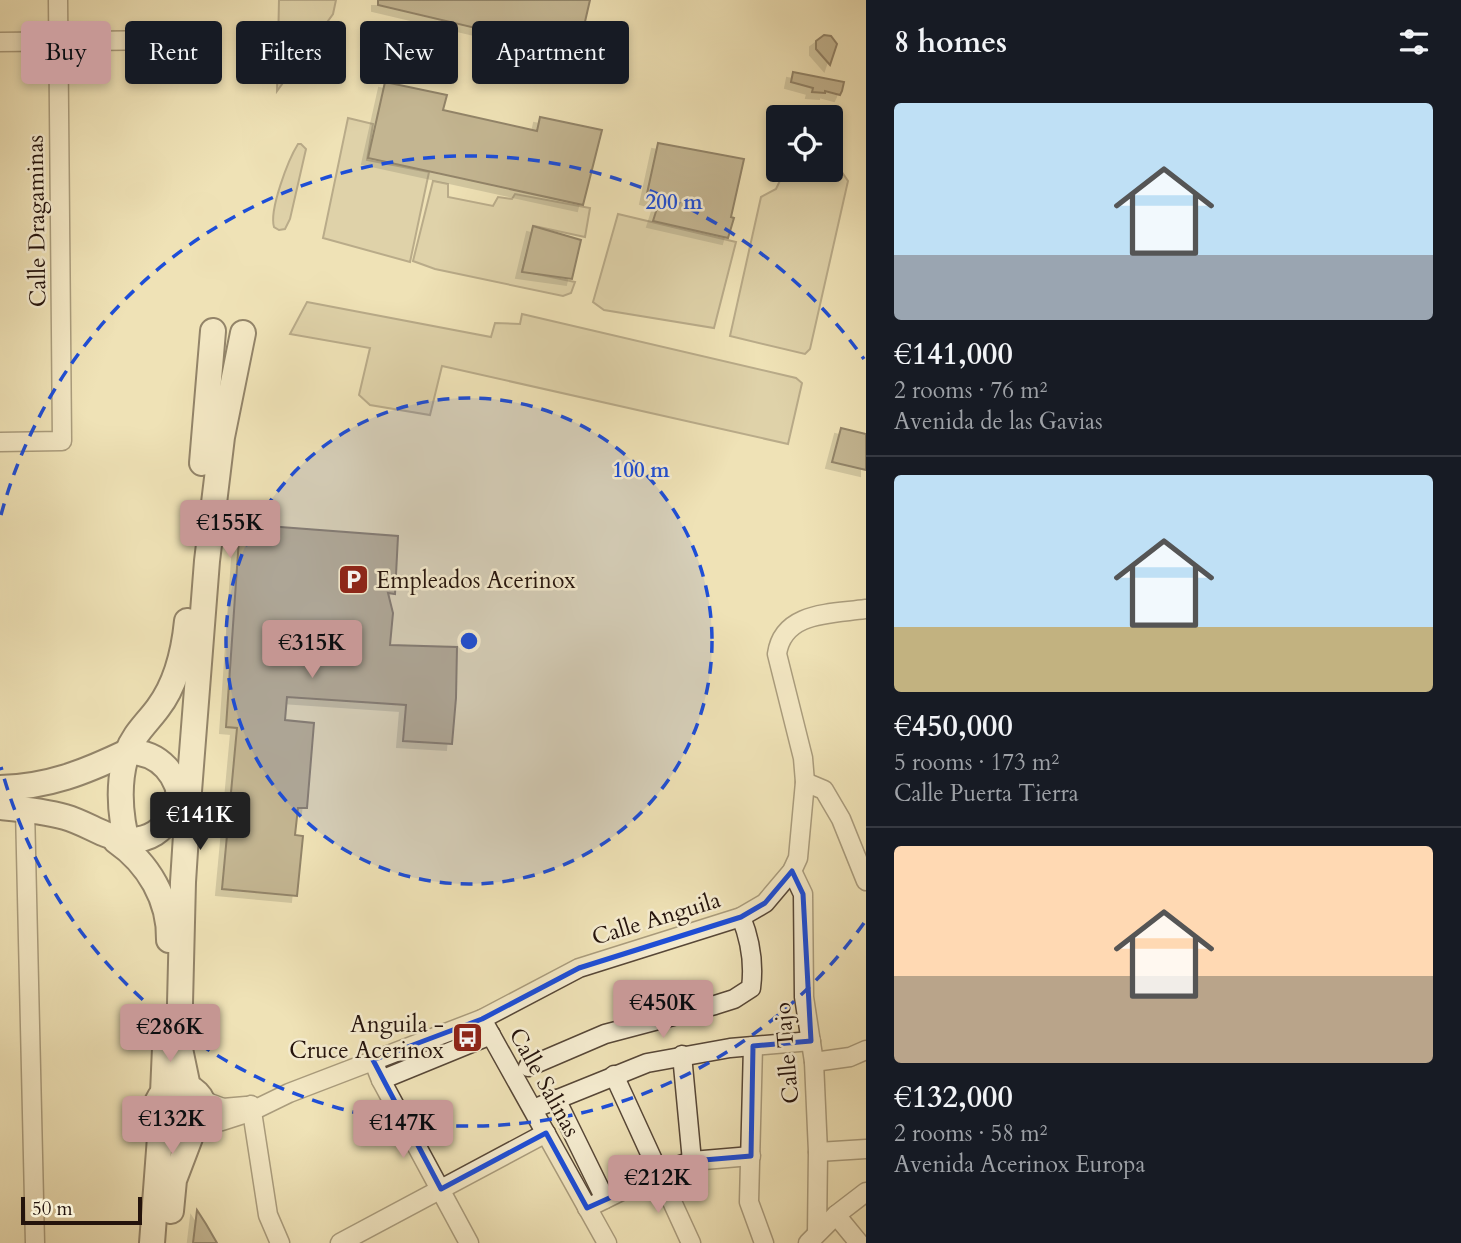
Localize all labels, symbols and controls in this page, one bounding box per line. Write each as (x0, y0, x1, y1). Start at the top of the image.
chip: Buy (21, 21, 111, 84)
chip: Rent (125, 21, 222, 84)
chip: Filters (236, 21, 346, 84)
chip: New (360, 21, 458, 84)
chip: Apartment (472, 21, 629, 84)
text: 8 homes (894, 22, 1007, 63)
icon: filters (1395, 23, 1433, 61)
map controls (766, 105, 843, 182)
button: locate (766, 105, 843, 182)
street label: Calle Dragaminas (19, 135, 54, 307)
icon: home (1101, 148, 1227, 274)
text: 200 m (645, 188, 703, 217)
text: €141,000 (894, 334, 1013, 375)
text: 2 rooms · 76 m² (894, 375, 1047, 406)
text: Avenida de las Gavias (894, 406, 1103, 437)
text: 100 m (612, 456, 670, 485)
pin: €155K (181, 500, 279, 560)
text: €155K (196, 507, 264, 538)
icon: home (1101, 520, 1227, 646)
parking icon: Empleados Acerinox (336, 563, 370, 597)
place label: Empleados Acerinox (376, 565, 576, 596)
pin: €315K (263, 620, 361, 680)
text: €315K (278, 627, 346, 658)
centre of rings (457, 629, 481, 653)
text: €450,000 (894, 706, 1013, 747)
text: 5 rooms · 173 m² (894, 747, 1059, 778)
text: Calle Puerta Tierra (894, 778, 1079, 809)
pin: €141K (151, 792, 249, 852)
text: €141K (166, 799, 234, 830)
street label: Calle Anguila (588, 884, 724, 953)
icon: home (1101, 891, 1227, 1017)
pin: €450K (614, 981, 712, 1040)
text: €450K (629, 987, 697, 1018)
street label: Calle Tajo (767, 1001, 806, 1105)
pin: €286K (121, 1004, 219, 1064)
place label: Anguila - Cruce Acerinox (289, 1009, 445, 1066)
text: €286K (136, 1011, 204, 1042)
bus stop icon: Anguila - Cruce Acerinox (450, 1020, 484, 1054)
street label: Calle Salinas (502, 1022, 587, 1142)
text: €132,000 (894, 1077, 1013, 1118)
pin: €132K (123, 1096, 221, 1156)
pin: €147K (354, 1100, 452, 1160)
text: €132K (138, 1103, 206, 1134)
text: €147K (369, 1107, 437, 1138)
text: 2 rooms · 58 m² (894, 1118, 1047, 1149)
text: Avenida Acerinox Europa (894, 1149, 1145, 1180)
pin: €212K (609, 1156, 707, 1215)
text: €212K (624, 1162, 692, 1193)
scale bar (21, 1194, 142, 1226)
text: 50 m (32, 1196, 73, 1222)

